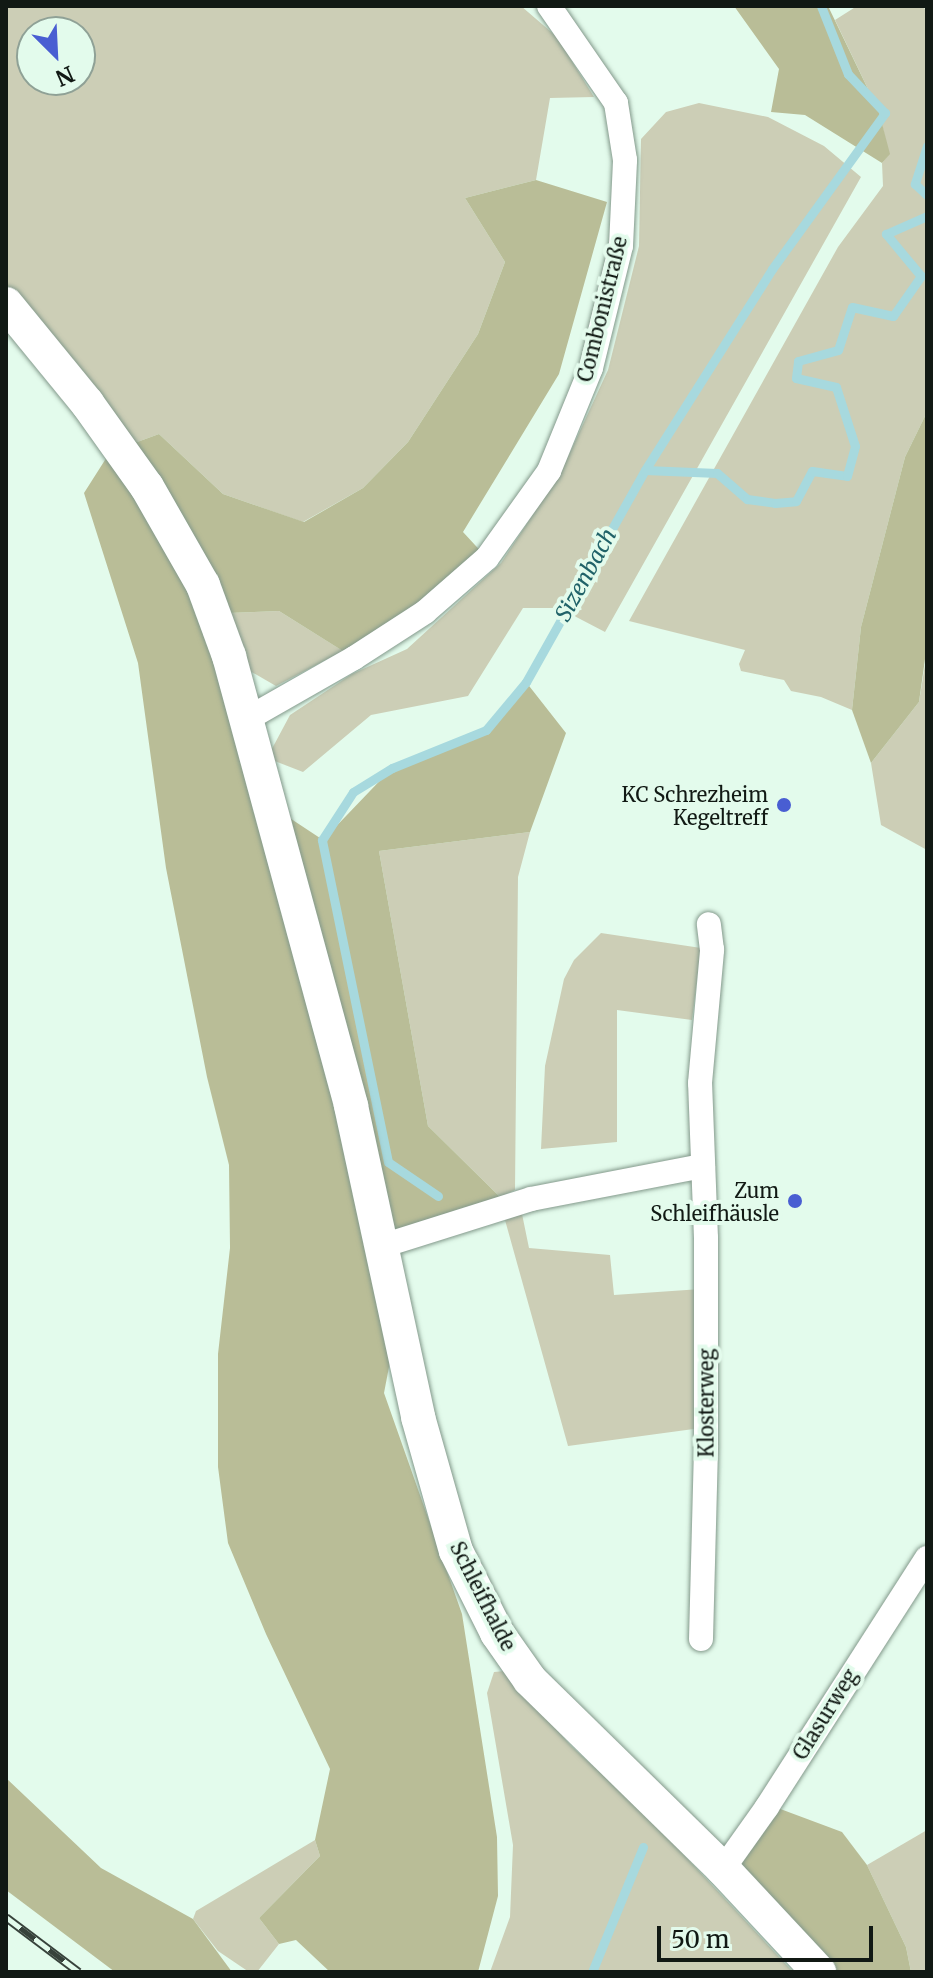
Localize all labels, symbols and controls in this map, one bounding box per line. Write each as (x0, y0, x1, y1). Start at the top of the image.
north arrow (16, 16, 96, 96)
text: N (51, 60, 79, 92)
street label: Combonistraße (572, 234, 632, 384)
water label: Sizenbach (550, 524, 622, 626)
place label: KC Schrezheim Kegeltreff (622, 782, 768, 829)
marker: KC Schrezheim Kegeltreff (775, 796, 793, 814)
place label: Zum Schleifhäusle (650, 1178, 779, 1225)
marker: Zum Schleifhäusle (786, 1192, 804, 1210)
street label: Klosterweg (694, 1348, 718, 1458)
street label: Schleifhalde (445, 1537, 521, 1655)
street label: Glasurweg (788, 1664, 862, 1764)
scale bar (661, 1910, 877, 1960)
text: 50 m (671, 1924, 730, 1955)

